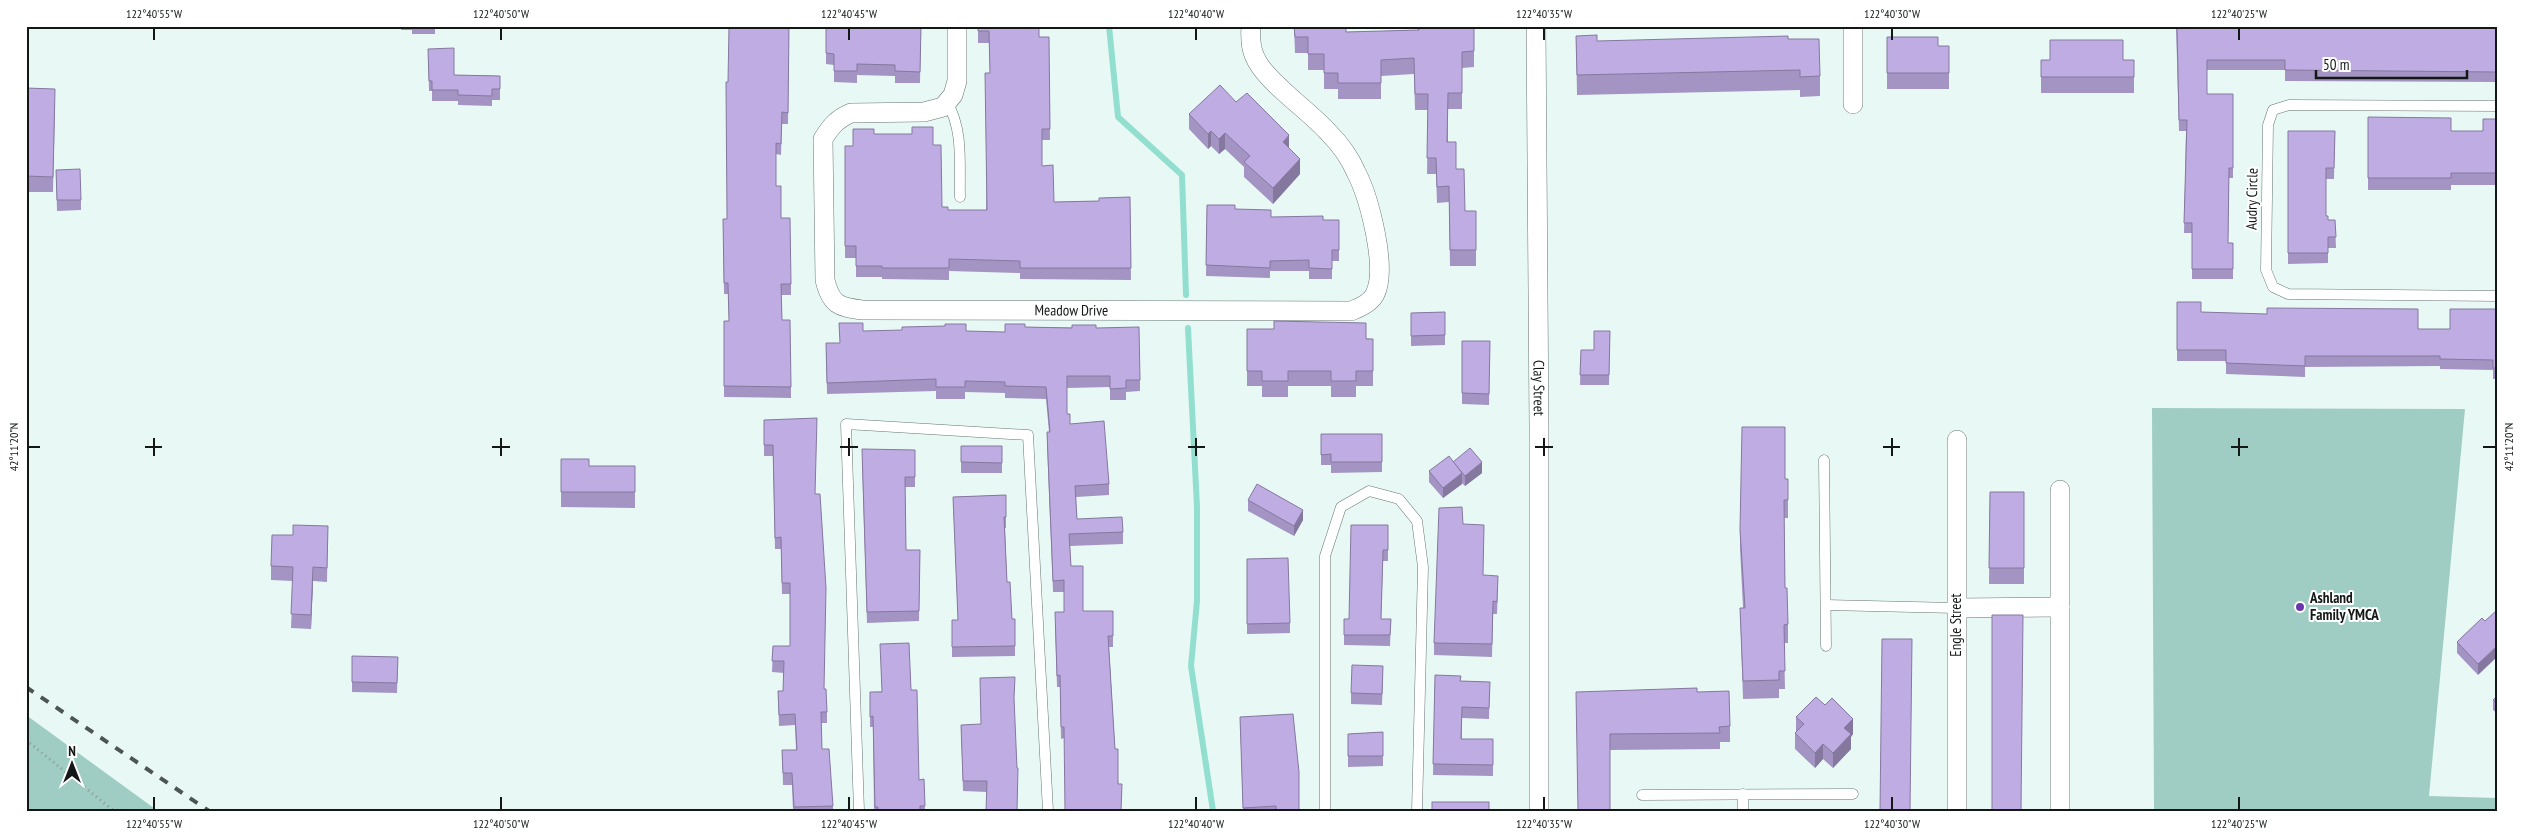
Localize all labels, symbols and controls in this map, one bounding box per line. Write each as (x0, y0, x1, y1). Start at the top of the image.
text: 122°40'55"W (126, 6, 182, 21)
text: 122°40'50"W (473, 6, 529, 21)
text: 122°40'45"W (821, 6, 877, 21)
text: 122°40'40"W (1168, 6, 1224, 21)
text: 122°40'35"W (1516, 6, 1572, 21)
text: 122°40'30"W (1864, 6, 1920, 21)
text: 122°40'25"W (2211, 6, 2267, 21)
scale bar (2316, 48, 2467, 80)
text: 50 m (2323, 55, 2349, 74)
street label: Audry Circle (2241, 168, 2262, 230)
street label: Meadow Drive (1035, 300, 1108, 320)
street label: Clay Street (1529, 360, 1549, 416)
text: 42°11'20"N (6, 423, 21, 471)
text: 42°11'20"N (2501, 423, 2516, 471)
place label: Ashland Family YMCA (2309, 588, 2379, 624)
street label: Engle Street (1946, 593, 1965, 657)
marker: Ashland Family YMCA (2294, 601, 2306, 613)
north arrow (48, 740, 98, 790)
text: N (68, 742, 76, 760)
text: 122°40'55"W (126, 816, 182, 831)
text: 122°40'50"W (473, 816, 529, 831)
text: 122°40'45"W (821, 816, 877, 831)
text: 122°40'40"W (1168, 816, 1224, 831)
text: 122°40'35"W (1516, 816, 1572, 831)
text: 122°40'30"W (1864, 816, 1920, 831)
text: 122°40'25"W (2211, 816, 2267, 831)

